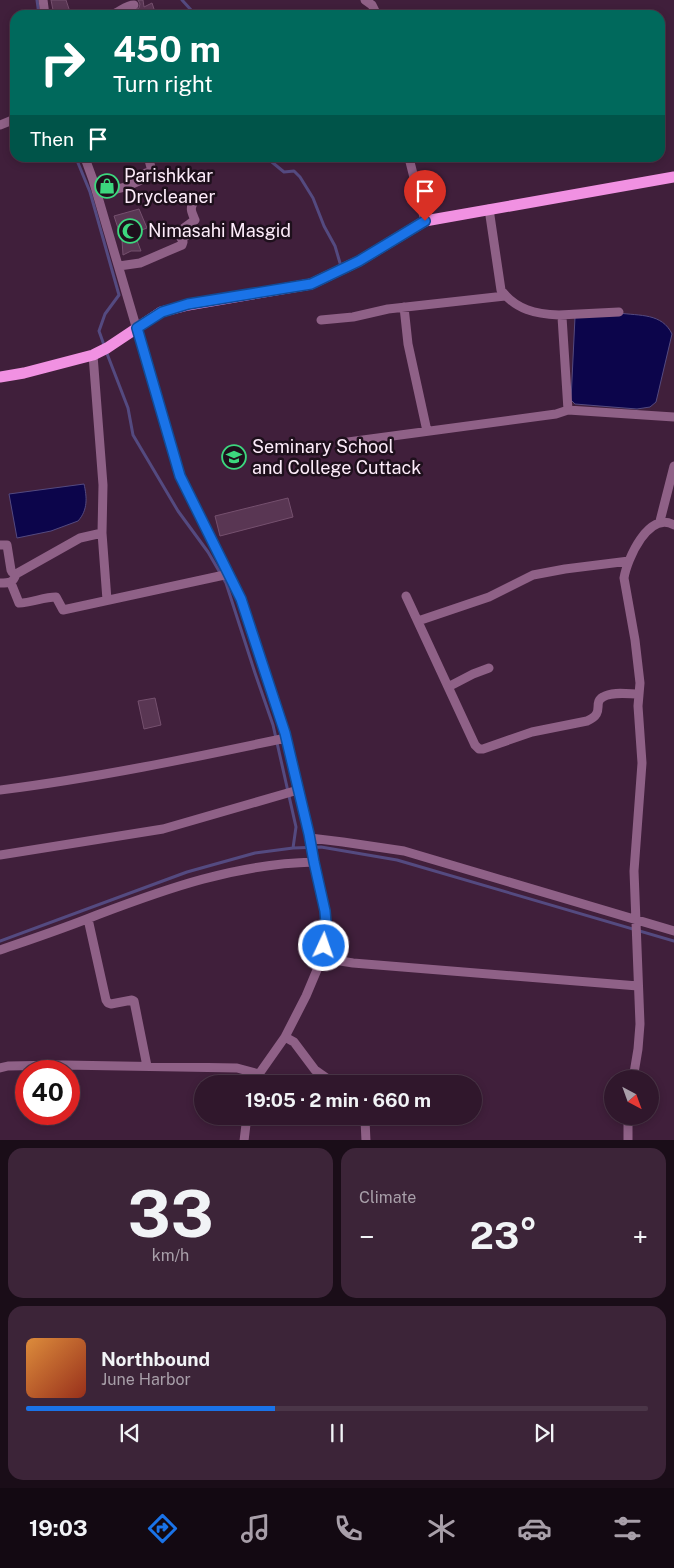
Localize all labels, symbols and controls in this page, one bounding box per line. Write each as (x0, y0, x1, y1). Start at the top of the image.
text: 450 m (113, 29, 221, 70)
icon: right (30, 30, 95, 95)
text: Turn right (113, 71, 213, 97)
icon: arrive (84, 125, 112, 153)
text: Then (30, 128, 74, 150)
place label: Parishkkar Drycleaner (124, 165, 216, 207)
pin (404, 170, 446, 221)
shop icon: Parishkkar Drycleaner (94, 173, 120, 199)
icon: arrive (411, 177, 439, 205)
mosque icon: Nimasahi Masgid (117, 218, 143, 244)
place label: Nimasahi Masgid (148, 220, 291, 241)
place label: Seminary School and College Cuttack (252, 436, 421, 478)
school or university icon: Seminary School and College Cuttack (221, 444, 247, 470)
position arrow (297, 919, 349, 971)
speed limit sign: 40 (15, 1060, 80, 1125)
north arrow (604, 1070, 659, 1125)
map controls (604, 1070, 659, 1125)
text: 19:05 · 2 min · 660 m (245, 1089, 431, 1111)
text: 33 (127, 1175, 214, 1252)
text: Climate (359, 1188, 416, 1207)
text: 23° (470, 1213, 537, 1258)
text: − (359, 1220, 375, 1253)
text: + (632, 1220, 648, 1253)
text: km/h (152, 1246, 189, 1265)
text: Northbound (101, 1348, 210, 1370)
text: June Harbor (101, 1370, 191, 1389)
icon: previous (116, 1419, 144, 1447)
icon: pause (323, 1419, 351, 1447)
icon: next (530, 1419, 558, 1447)
icon: directions (145, 1511, 180, 1546)
icon: music (238, 1511, 273, 1546)
icon: phone (331, 1511, 366, 1546)
icon: climate (424, 1511, 459, 1546)
icon: car (517, 1511, 552, 1546)
icon: filters (610, 1511, 645, 1546)
text: 19:03 (29, 1515, 88, 1541)

